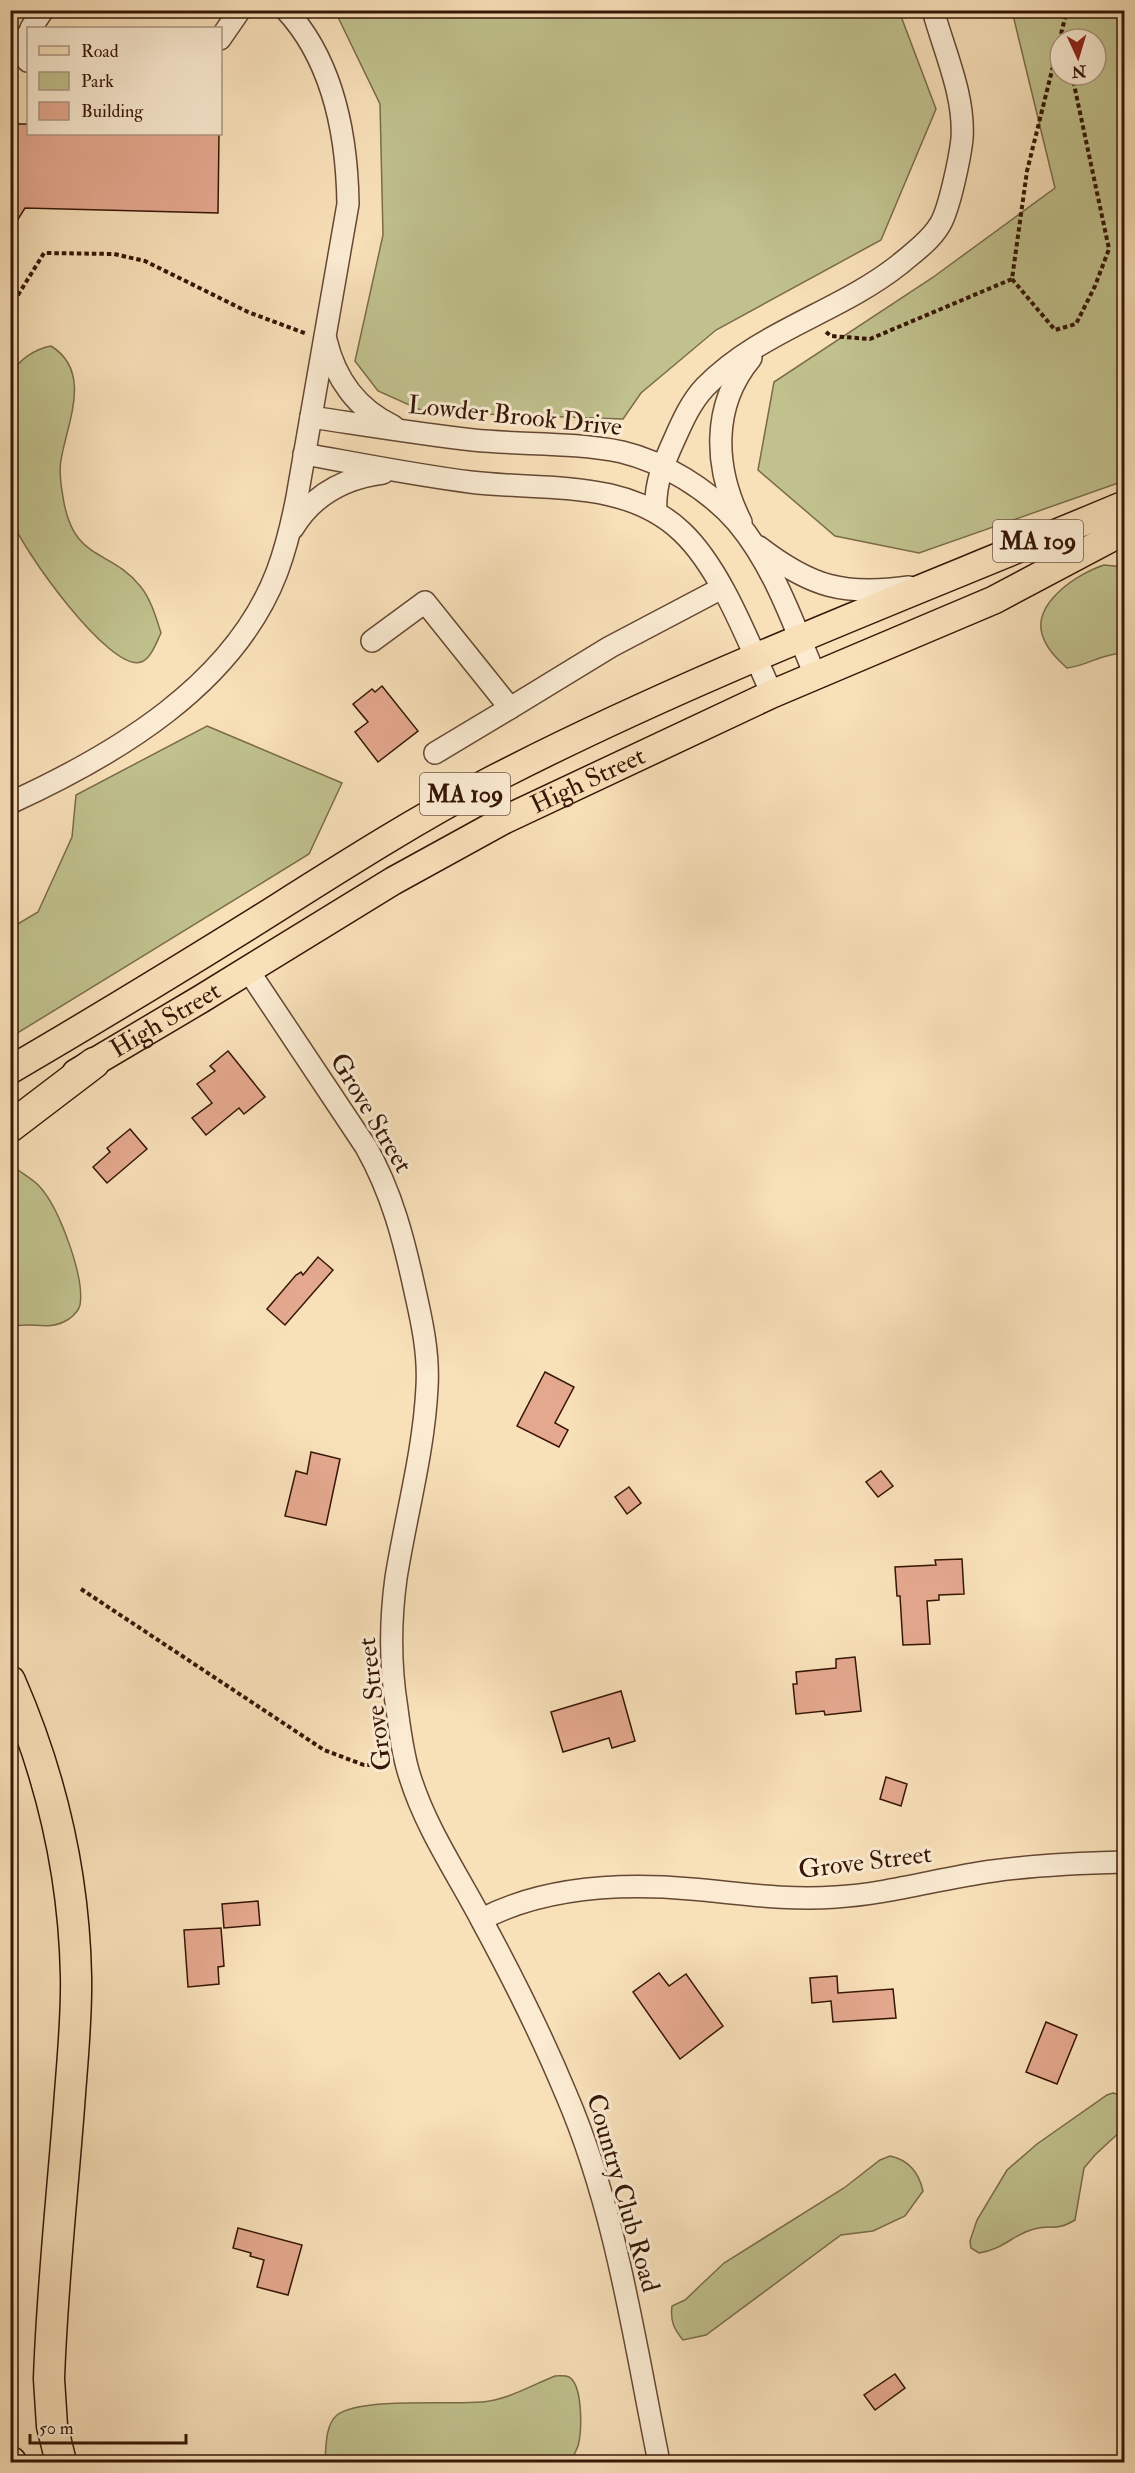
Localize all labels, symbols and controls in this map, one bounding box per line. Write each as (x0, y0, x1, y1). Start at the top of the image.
legend (27, 27, 222, 135)
north arrow (1048, 27, 1108, 87)
text: Road (81, 40, 119, 63)
text: N (1070, 60, 1088, 81)
text: Park (81, 70, 114, 93)
text: Building (81, 100, 144, 123)
street label: Lowder Brook Drive (407, 389, 624, 443)
road number: MA 109 (993, 520, 1083, 562)
street label: High Street (526, 740, 650, 821)
road number: MA 109 (420, 773, 510, 815)
street label: High Street (104, 975, 227, 1065)
street label: Grove Street (323, 1047, 419, 1179)
street label: Grove Street (351, 1636, 399, 1772)
street label: Grove Street (797, 1838, 933, 1886)
street label: Country Club Road (579, 2090, 667, 2296)
scale bar (30, 2407, 186, 2445)
text: 50 m (39, 2417, 74, 2440)

